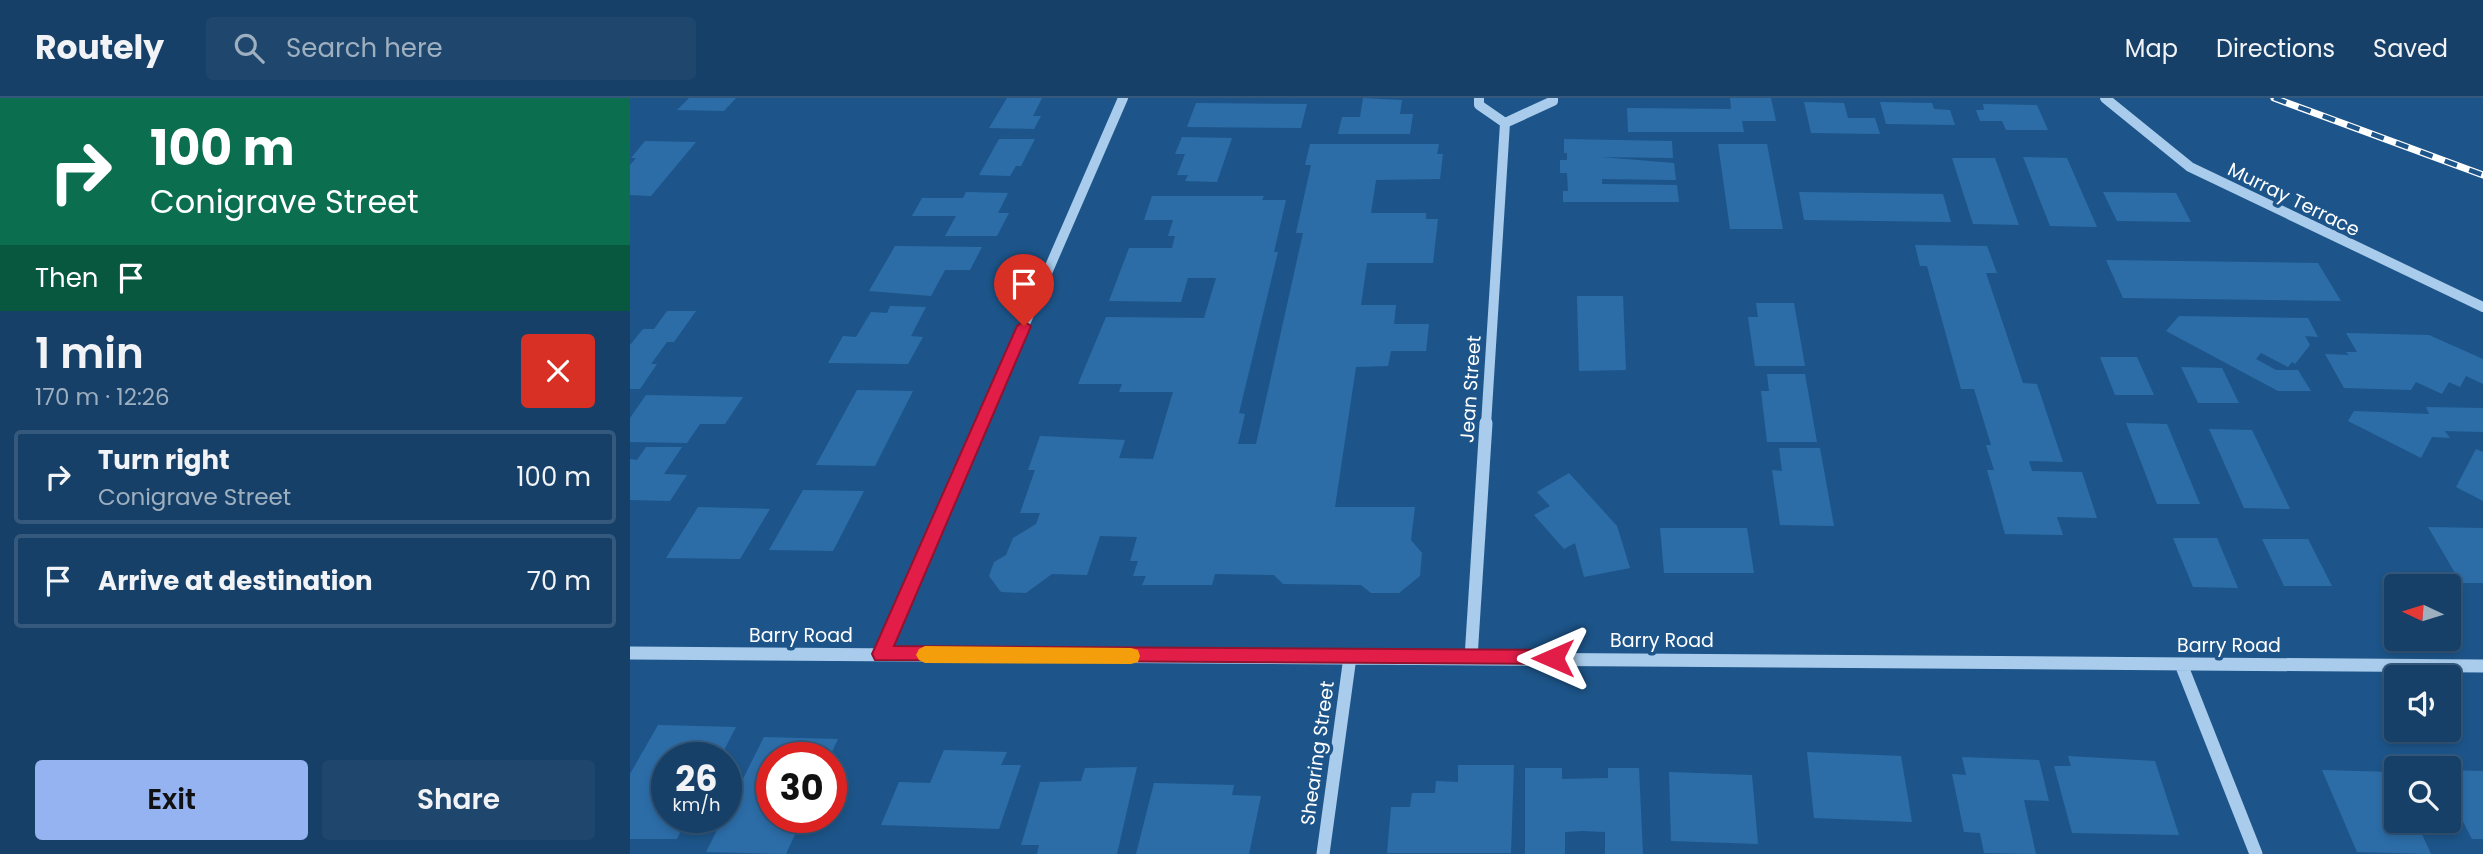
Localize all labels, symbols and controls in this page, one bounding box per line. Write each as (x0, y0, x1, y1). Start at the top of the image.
search box (206, 17, 696, 80)
text: Routely (35, 24, 164, 71)
icon: search (230, 29, 268, 67)
text: Search here (286, 30, 443, 66)
text: Map (2125, 32, 2178, 65)
text: Directions (2216, 32, 2335, 65)
text: Saved (2373, 32, 2448, 65)
text: 100 m (150, 114, 295, 182)
icon: right (35, 126, 126, 217)
street label: Murray Terrace (2223, 156, 2364, 243)
text: Conigrave Street (150, 179, 419, 224)
pin (994, 254, 1054, 326)
icon: arrive (112, 259, 150, 297)
text: Then (35, 260, 98, 296)
icon: arrive (1005, 265, 1043, 303)
text: 1 min (35, 324, 144, 383)
button: close (521, 334, 595, 408)
street label: Jean Street (1453, 334, 1488, 444)
text: 170 m · 12:26 (35, 381, 170, 413)
text: Turn right (98, 442, 230, 478)
icon: right (39, 458, 77, 496)
text: 100 m (516, 459, 591, 495)
text: Conigrave Street (98, 481, 291, 513)
icon: arrive (39, 562, 77, 600)
text: Arrive at destination (98, 563, 373, 599)
text: 70 m (527, 563, 591, 599)
north arrow (2384, 574, 2460, 651)
map controls (2384, 574, 2461, 833)
position arrow (1516, 621, 1590, 695)
street label: Barry Road (749, 622, 853, 649)
street label: Barry Road (1610, 627, 1714, 654)
street label: Barry Road (2177, 632, 2281, 659)
button: sound (2384, 665, 2461, 742)
street label: Shearing Street (1294, 679, 1341, 827)
speed limit sign: 30 (756, 742, 847, 833)
text: 26 (675, 754, 718, 803)
button: search (2384, 756, 2461, 833)
button: Exit (35, 760, 308, 840)
button: Share (322, 760, 595, 840)
text: km/h (673, 792, 720, 817)

